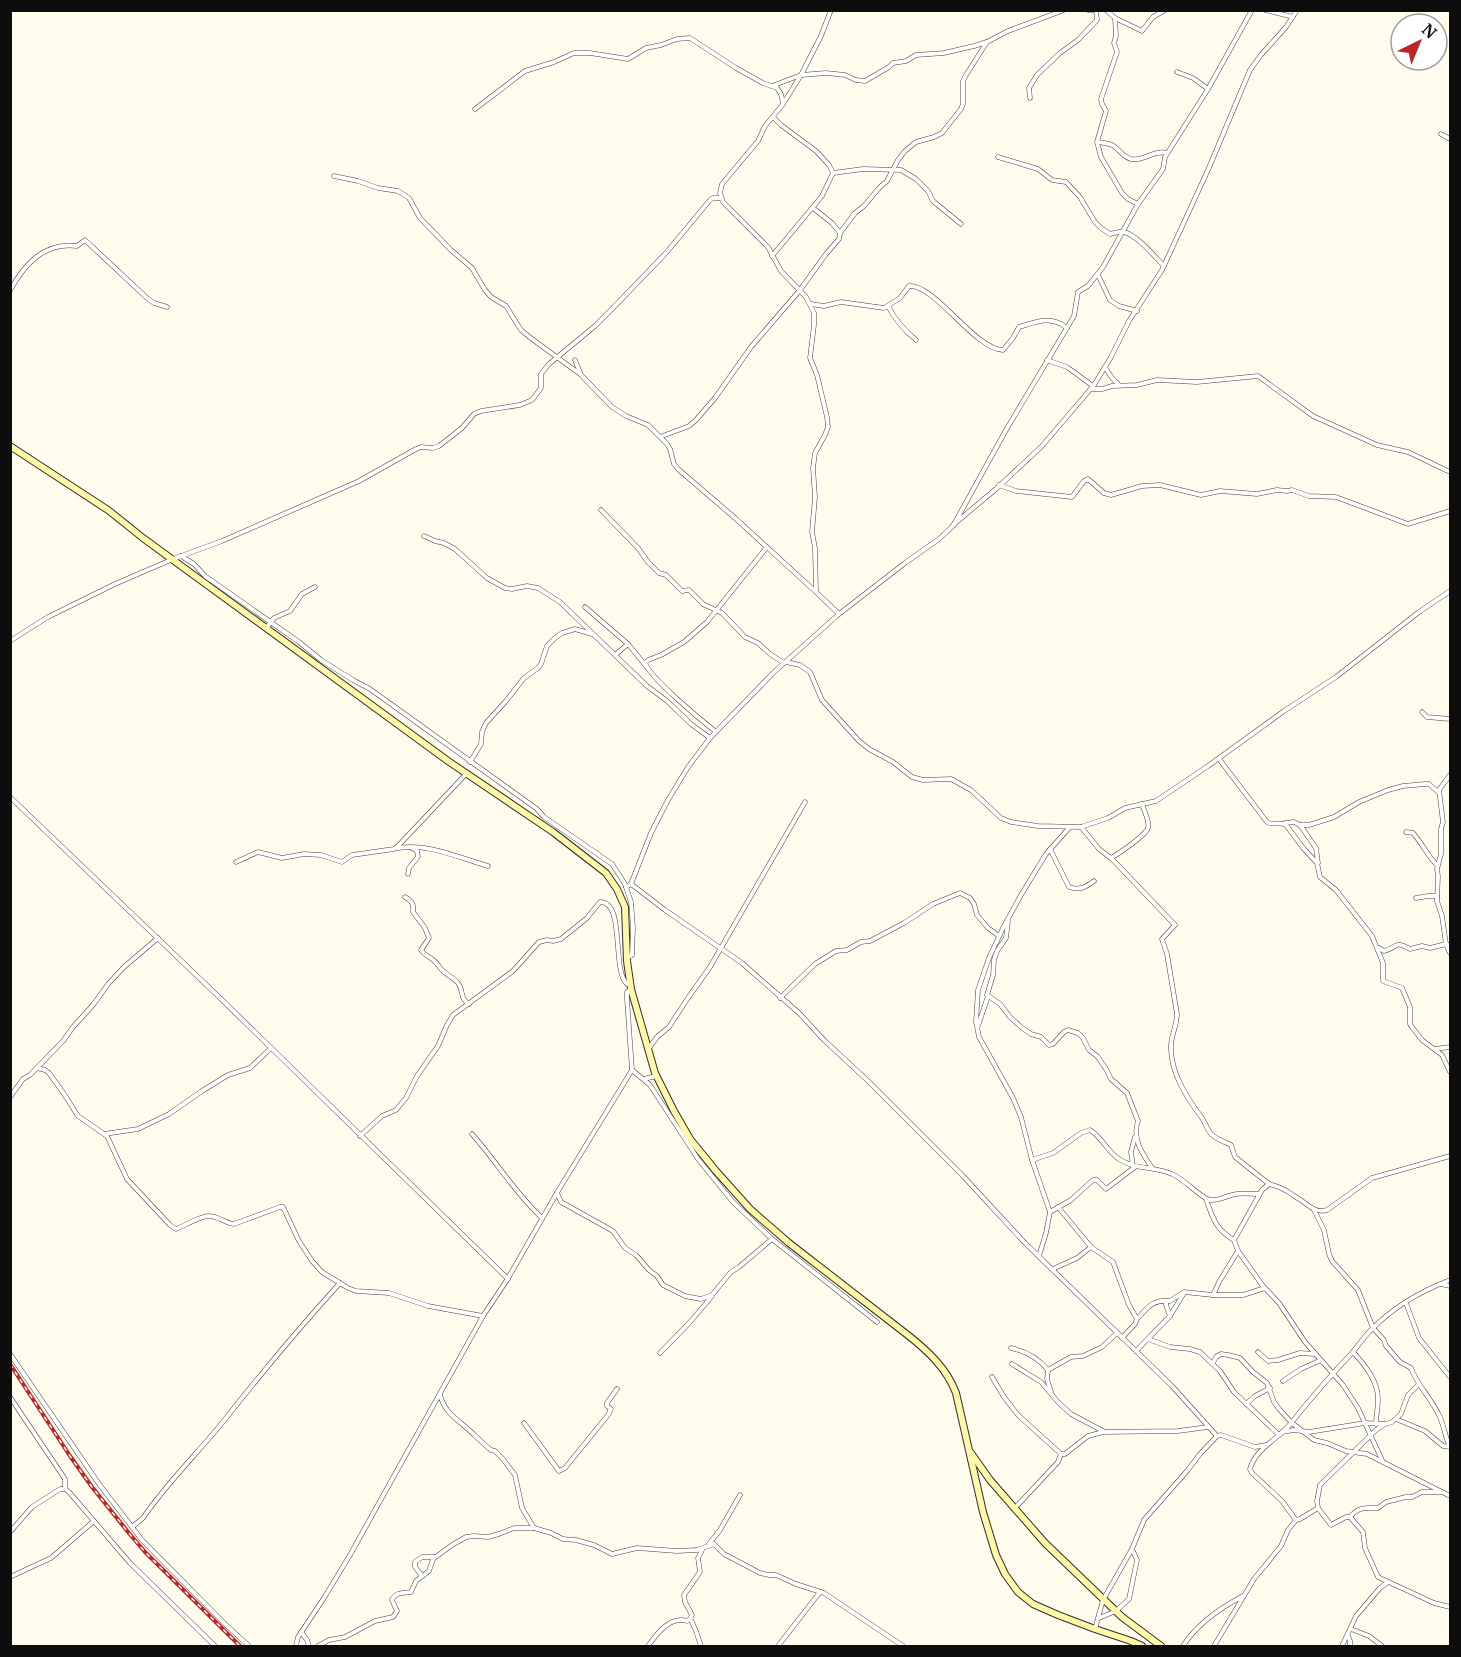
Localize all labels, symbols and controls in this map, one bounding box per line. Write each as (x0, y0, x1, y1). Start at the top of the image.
north arrow (1389, 12, 1449, 72)
text: N (1418, 19, 1441, 43)

